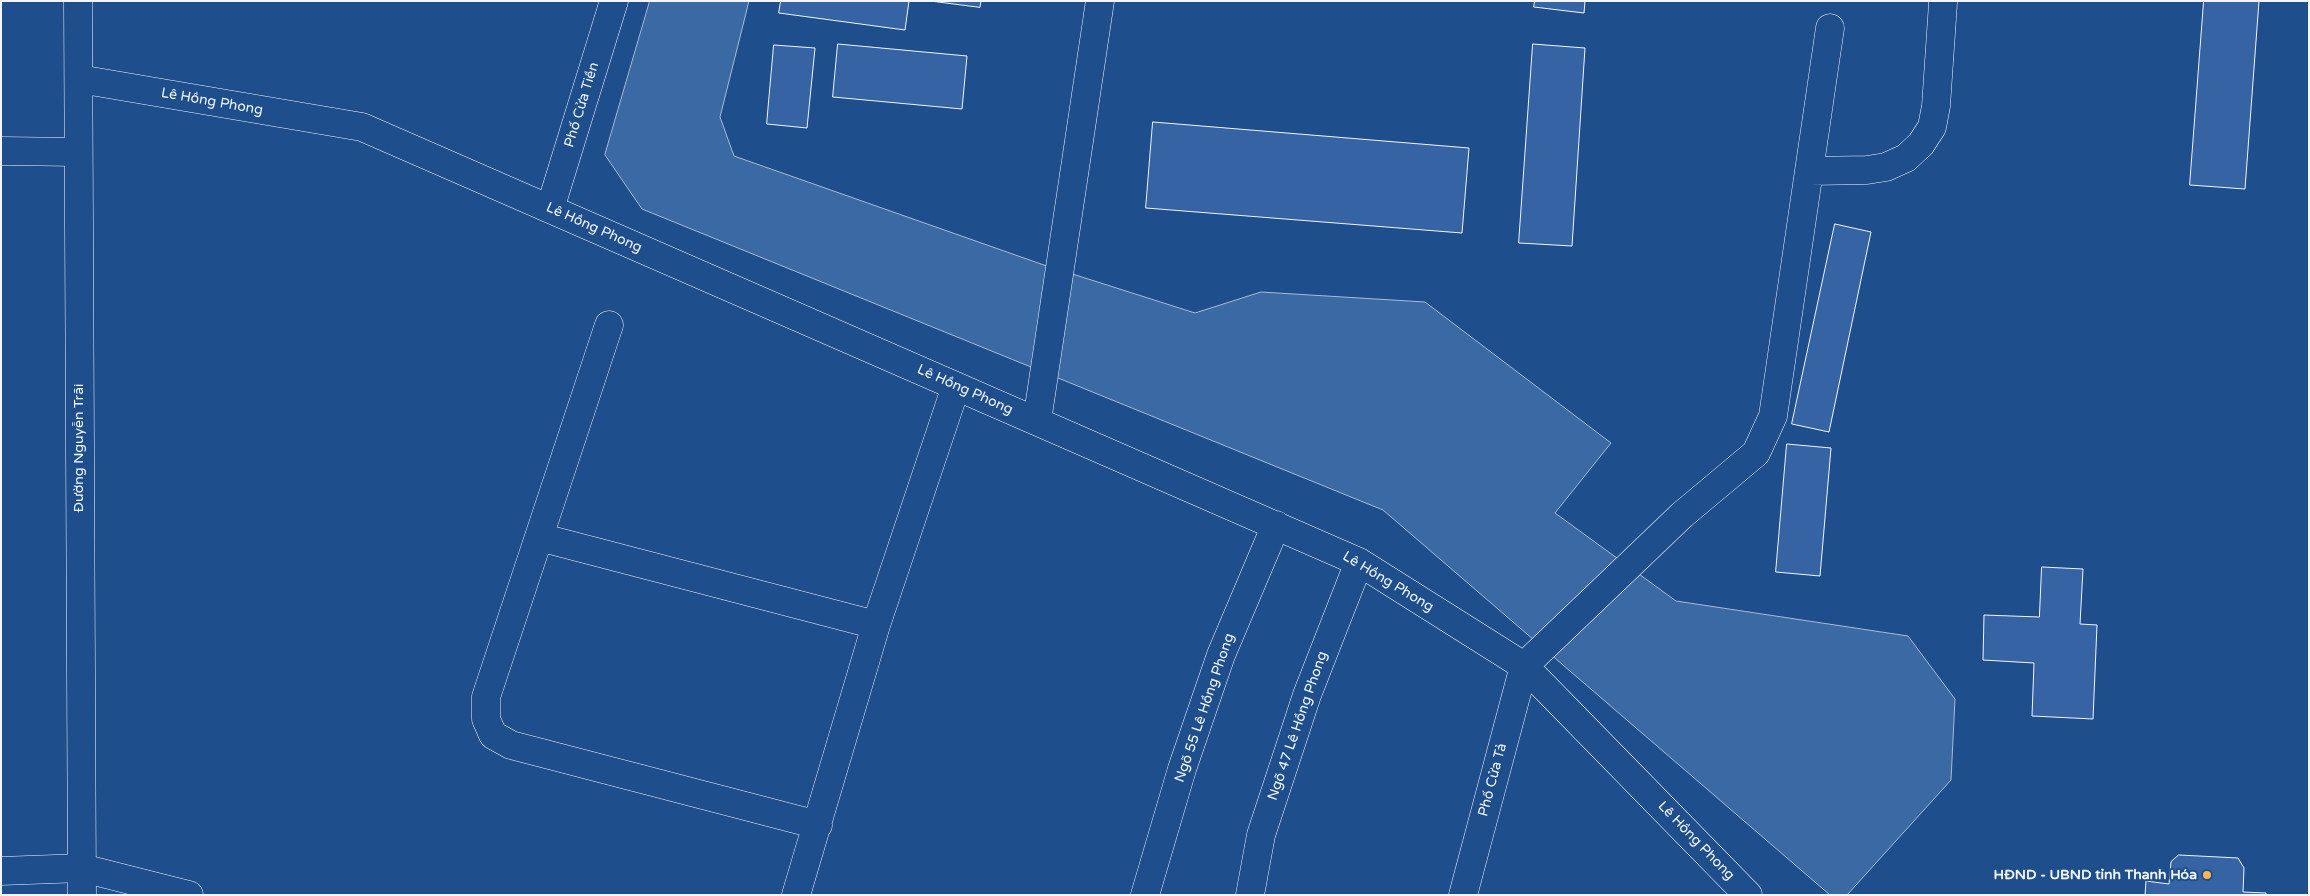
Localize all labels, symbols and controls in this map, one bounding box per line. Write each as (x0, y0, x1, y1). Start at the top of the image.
street label: Phố Cửa Tiền (561, 60, 603, 150)
street label: Lê Hồng Phong (160, 85, 264, 119)
street label: Lê Hồng Phong (543, 199, 645, 257)
street label: Lê Hồng Phong (914, 361, 1016, 419)
street label: Đường Nguyễn Trãi (71, 384, 87, 512)
street label: Lê Hồng Phong (1339, 548, 1437, 616)
street label: Ngõ 55 Lê Hồng Phong (1172, 631, 1238, 785)
street label: Ngõ 47 Lê Hồng Phong (1265, 649, 1331, 803)
street label: Phố Cửa Tả (1475, 742, 1511, 818)
street label: Lê Hồng Phong (1654, 798, 1738, 884)
place label: HĐND - UBND tỉnh Thanh Hóa (1994, 867, 2197, 883)
marker: HĐND - UBND tỉnh Thanh Hóa (2201, 869, 2213, 881)

